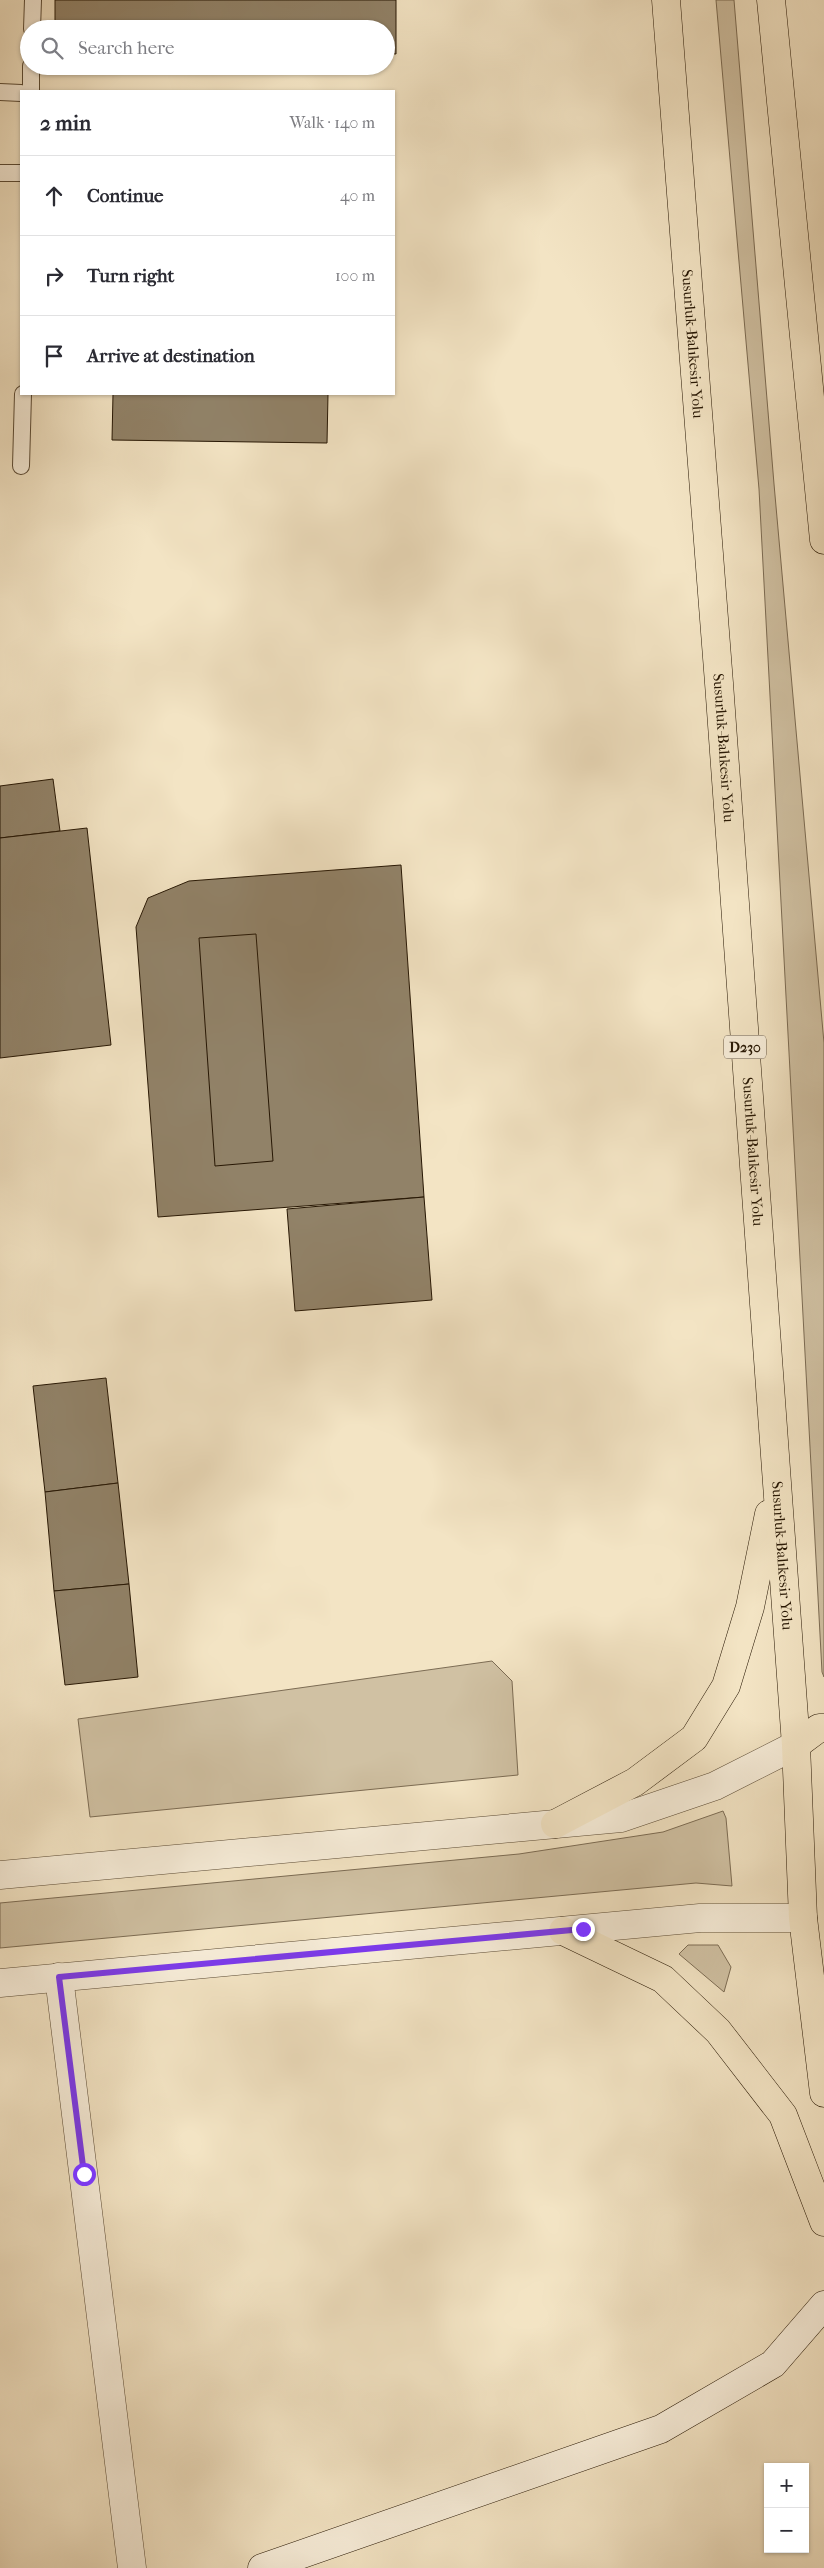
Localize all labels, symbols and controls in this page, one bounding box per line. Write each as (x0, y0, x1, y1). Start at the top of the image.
search box (20, 20, 395, 75)
icon: search (38, 34, 66, 62)
text: Search here (78, 37, 174, 59)
text: 2 min (40, 111, 91, 135)
text: Walk · 140 m (290, 113, 375, 132)
icon: ahead (40, 182, 68, 210)
text: Continue (87, 185, 163, 207)
text: 40 m (340, 186, 375, 205)
icon: right (40, 262, 68, 290)
text: Turn right (87, 265, 174, 287)
text: 100 m (335, 266, 375, 285)
street label: Susurluk-Balıkesir Yolu (678, 269, 707, 420)
icon: arrive (40, 342, 68, 370)
text: Arrive at destination (87, 345, 255, 367)
street label: Susurluk-Balıkesir Yolu (709, 673, 738, 823)
road number: D230 (724, 1036, 766, 1058)
street label: Susurluk-Balıkesir Yolu (739, 1077, 767, 1227)
street label: Susurluk-Balıkesir Yolu (768, 1480, 797, 1631)
route end (572, 1918, 595, 1941)
route start (73, 2163, 96, 2186)
map controls (764, 2463, 809, 2553)
button: + (764, 2463, 809, 2508)
button: − (764, 2508, 809, 2553)

